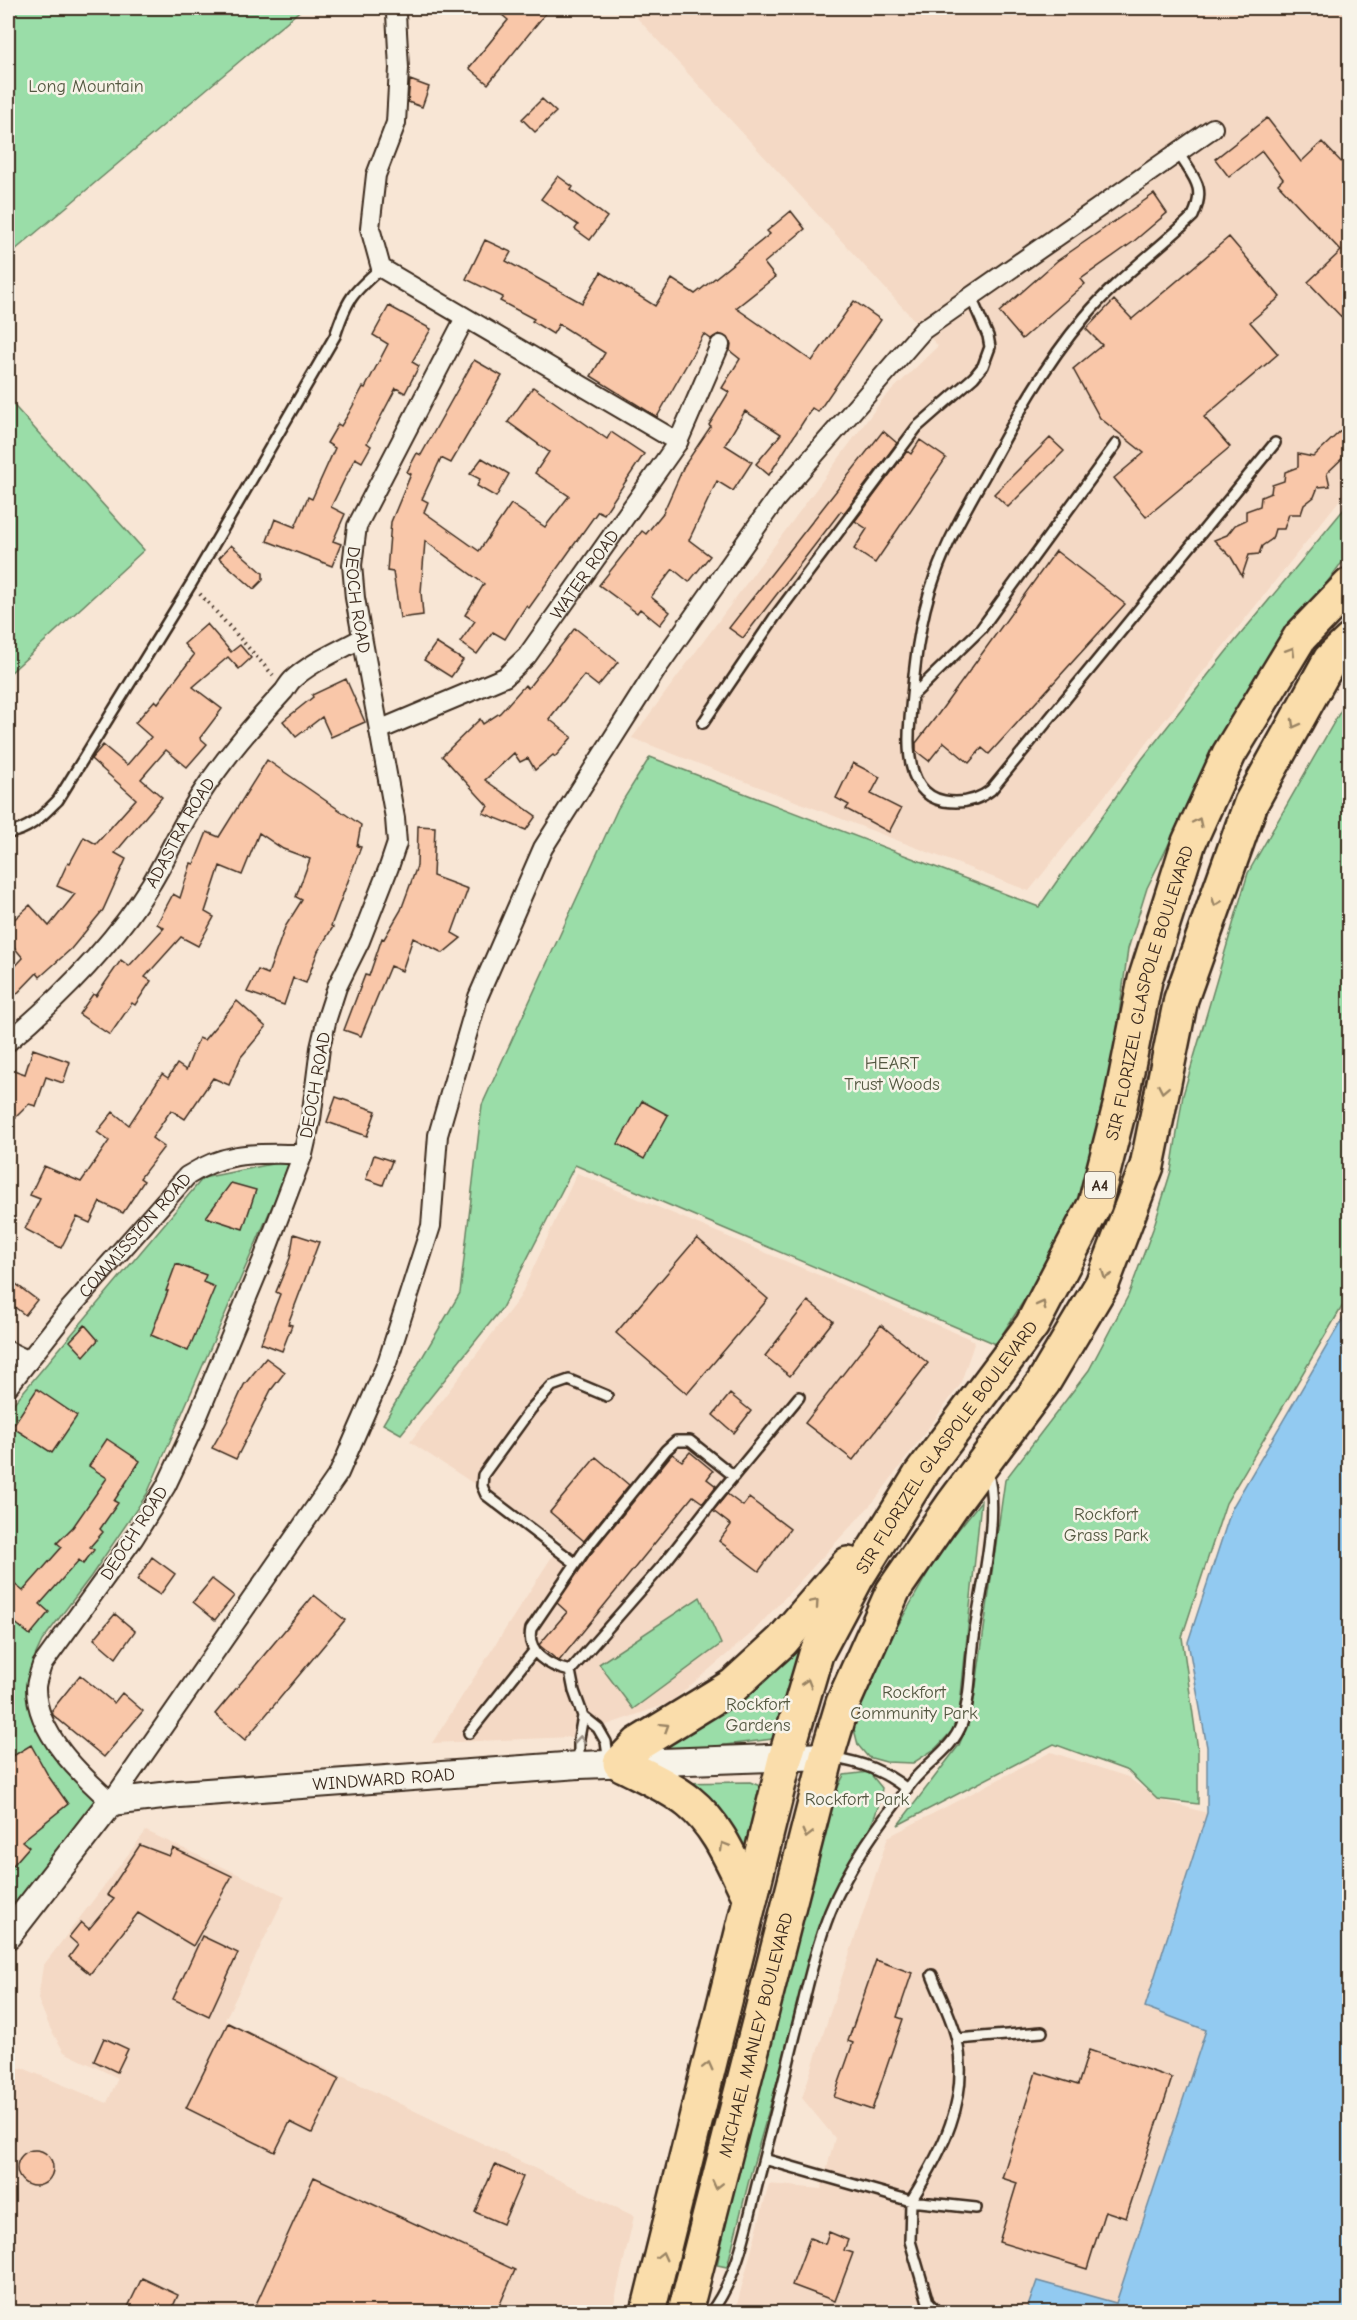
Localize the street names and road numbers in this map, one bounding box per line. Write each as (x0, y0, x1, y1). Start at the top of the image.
street label: WATER ROAD (546, 526, 624, 624)
street label: DEOCH ROAD (341, 545, 375, 655)
street label: ADASTRA ROAD (141, 774, 220, 892)
street label: SIR FLORIZEL GLASPOLE BOULEVARD (1102, 843, 1198, 1143)
street label: DEOCH ROAD (296, 1030, 335, 1140)
street label: COMMISSION ROAD (74, 1169, 196, 1302)
road number: A4 (1085, 1172, 1115, 1198)
street label: SIR FLORIZEL GLASPOLE BOULEVARD (851, 1317, 1042, 1578)
street label: DEOCH ROAD (96, 1482, 173, 1584)
street label: WINDWARD ROAD (312, 1764, 456, 1795)
street label: MICHAEL MANLEY BOULEVARD (715, 1910, 798, 2160)

